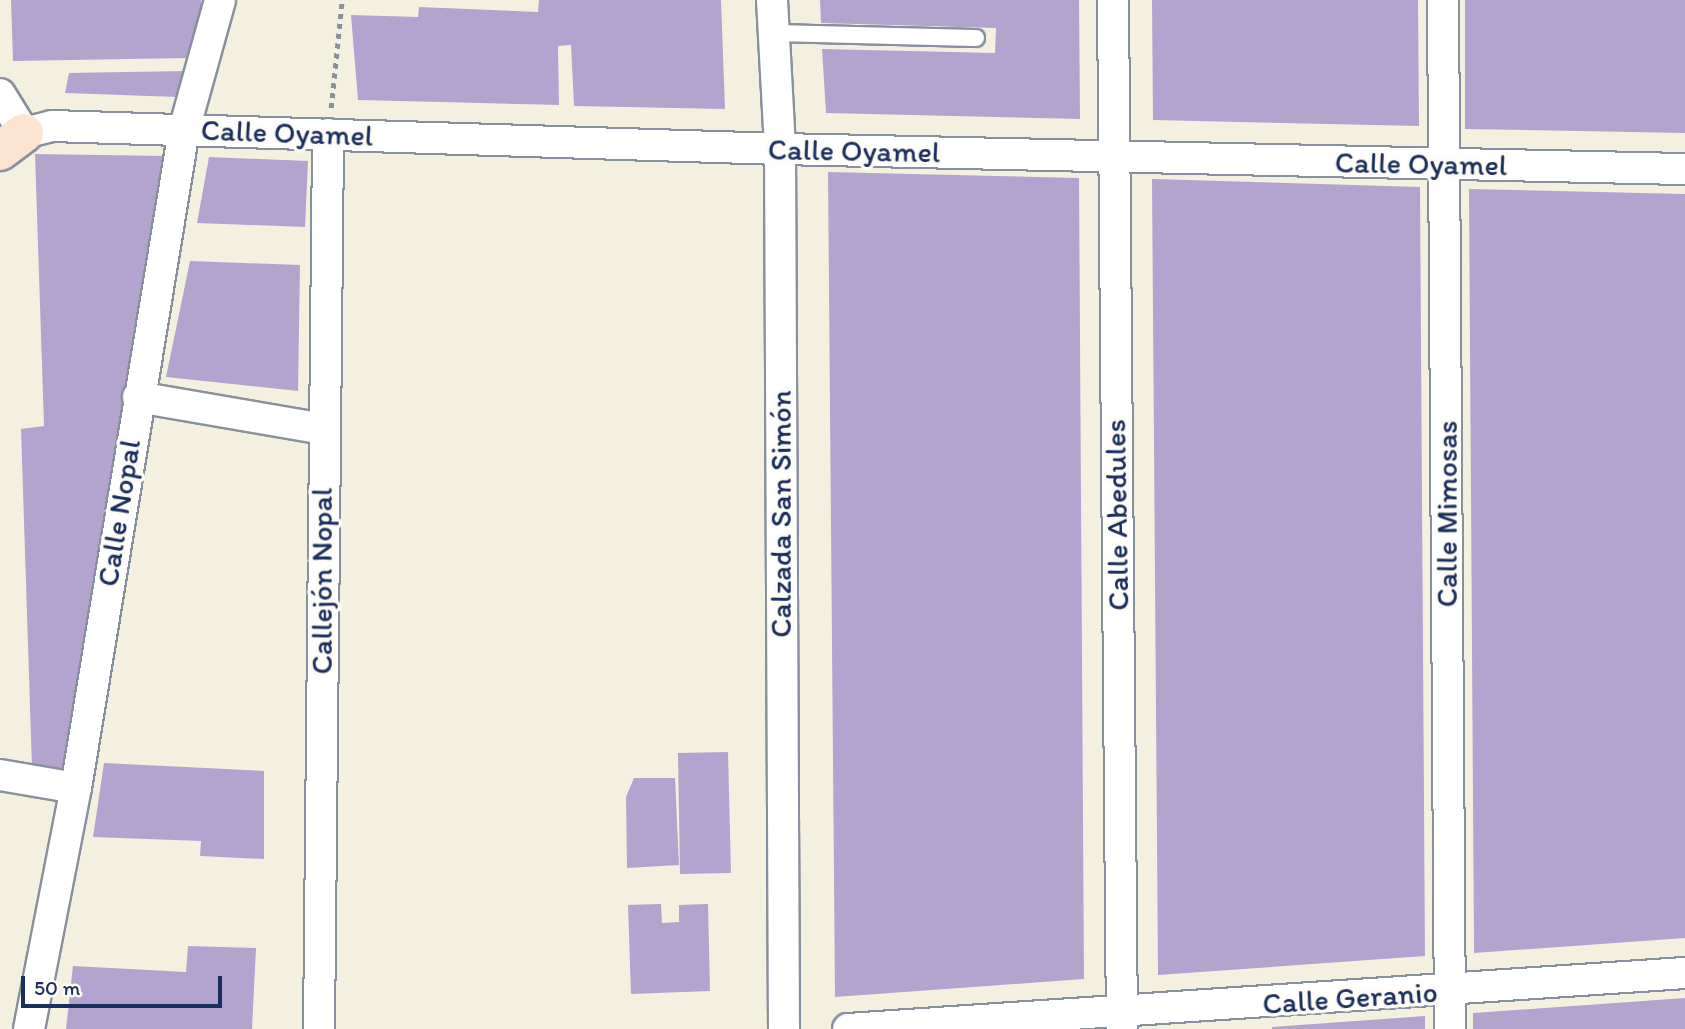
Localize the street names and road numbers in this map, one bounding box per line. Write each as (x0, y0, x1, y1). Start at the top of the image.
street label: Calle Oyamel (201, 112, 373, 154)
street label: Calle Oyamel (768, 132, 940, 170)
street label: Calle Oyamel (1335, 145, 1507, 183)
street label: Calzada San Simón (763, 390, 799, 638)
street label: Calle Abedules (1097, 419, 1137, 611)
street label: Calle Mimosas (1429, 420, 1465, 608)
street label: Calle Nopal (90, 437, 148, 589)
street label: Callejón Nopal (304, 487, 340, 675)
street label: Calle Geranio (1262, 974, 1438, 1022)

